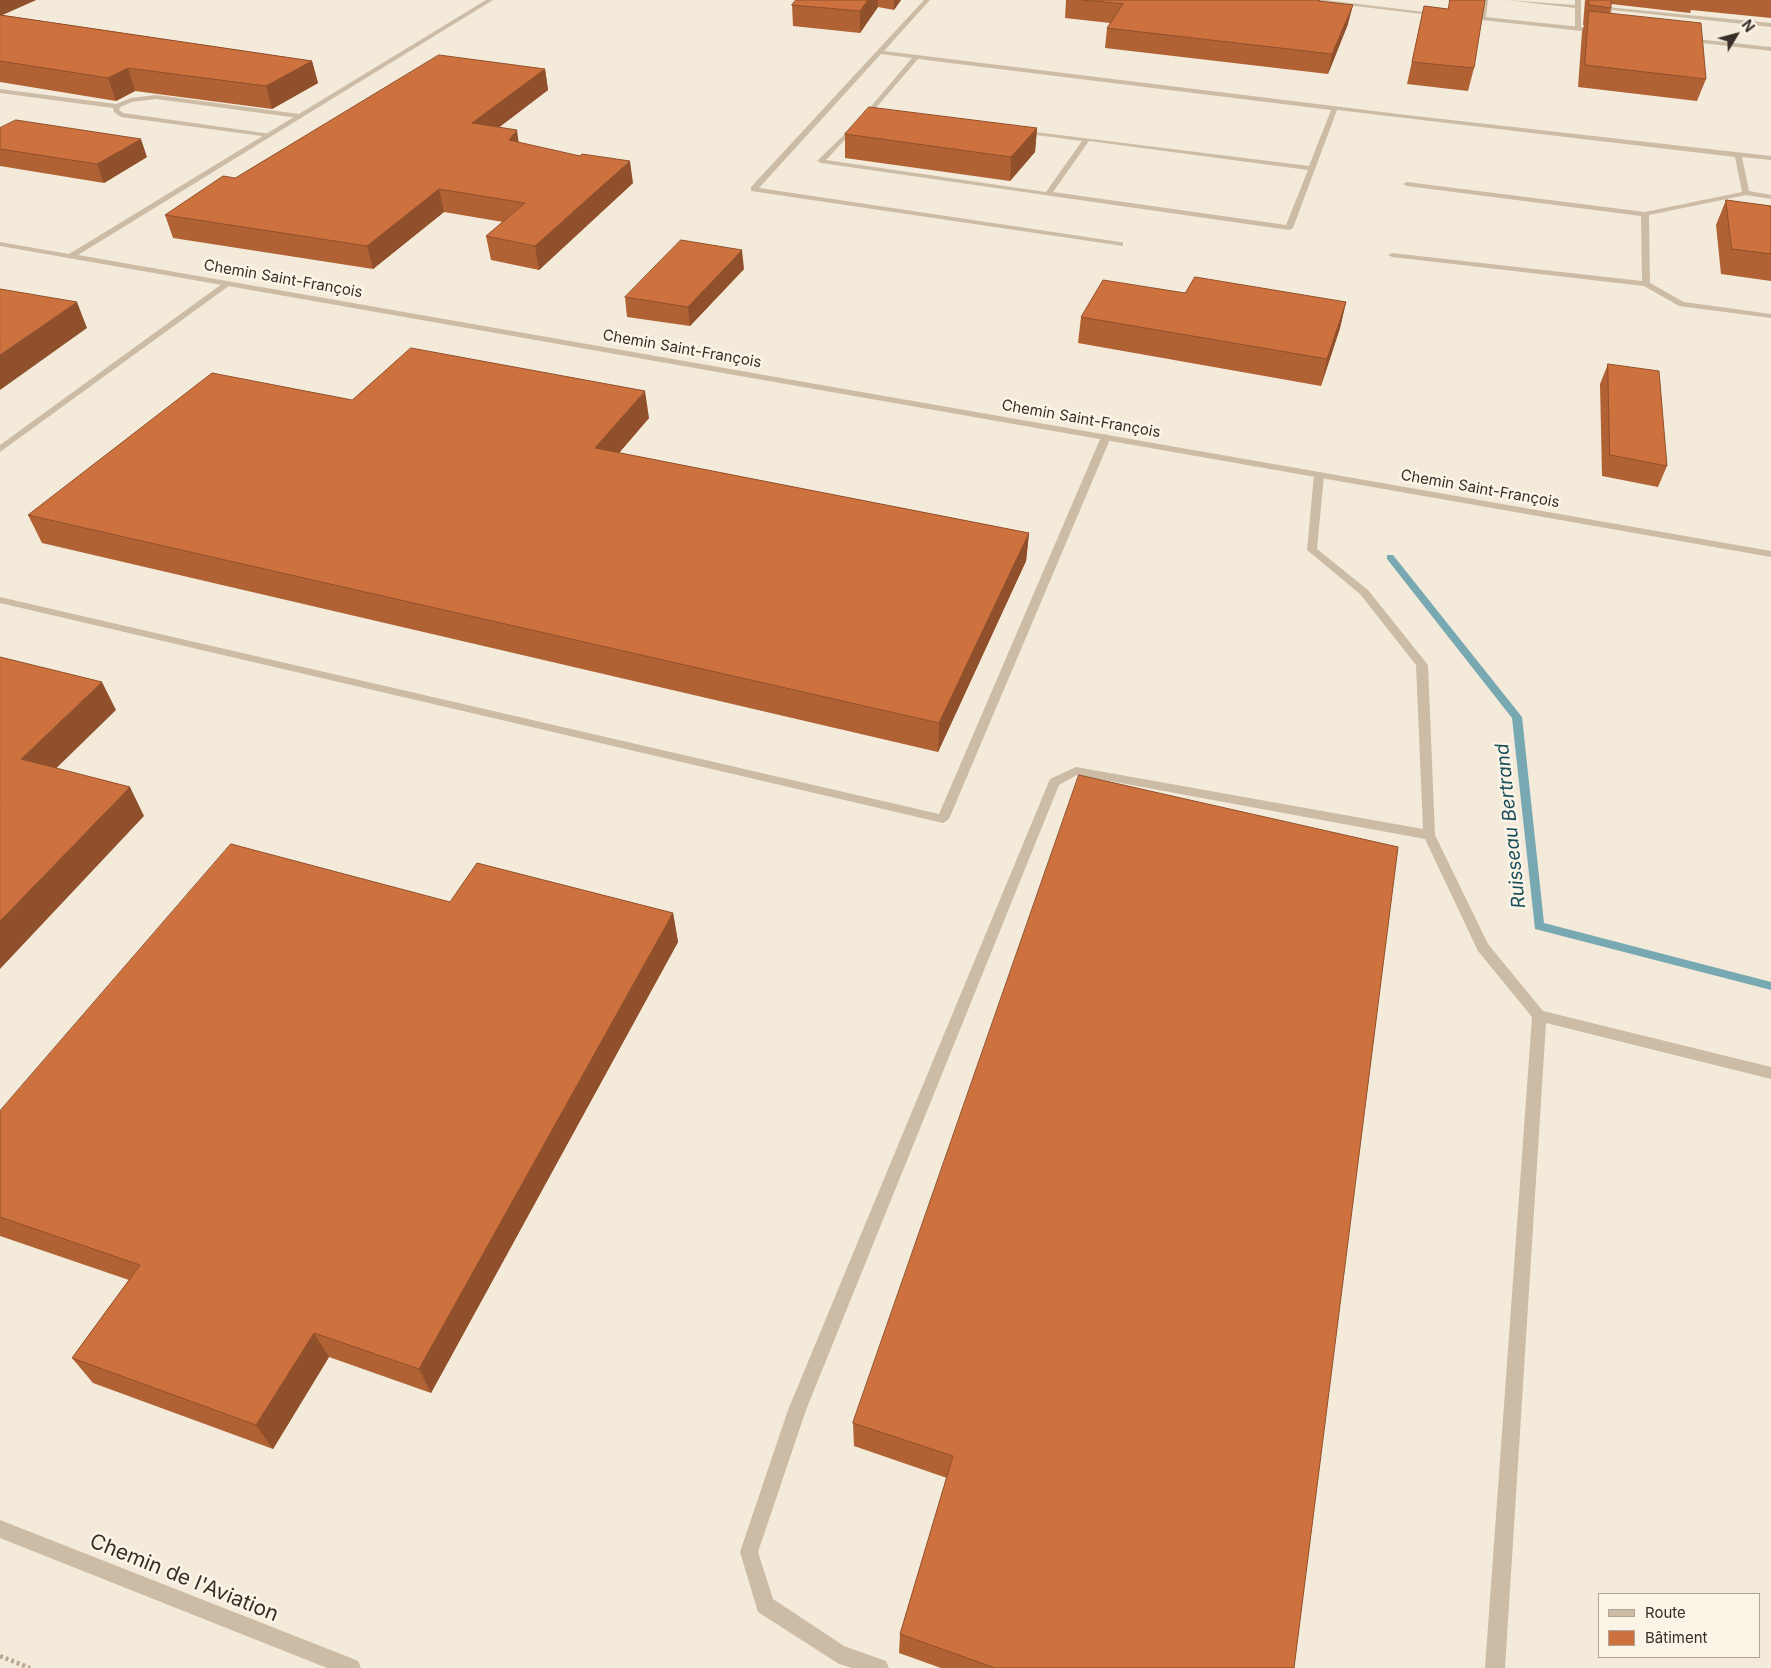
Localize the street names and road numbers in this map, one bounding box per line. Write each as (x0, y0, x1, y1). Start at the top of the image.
street label: Chemin Saint-François (202, 256, 364, 302)
street label: Chemin Saint-François (601, 326, 763, 372)
street label: Chemin Saint-François (1000, 396, 1162, 442)
street label: Chemin Saint-François (1399, 466, 1561, 512)
street label: Chemin de l'Aviation (86, 1529, 282, 1627)

